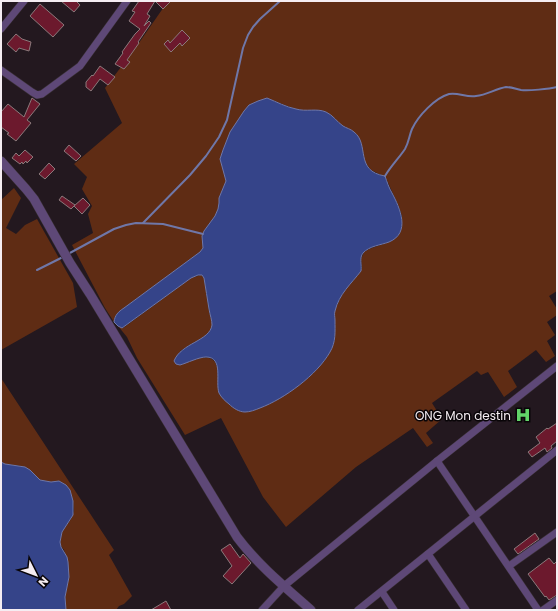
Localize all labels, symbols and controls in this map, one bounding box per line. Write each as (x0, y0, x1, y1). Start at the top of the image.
hospital icon: ONG Mon destin (514, 406, 532, 424)
place label: ONG Mon destin (415, 407, 511, 424)
north arrow (16, 555, 56, 595)
text: N (35, 573, 52, 590)

